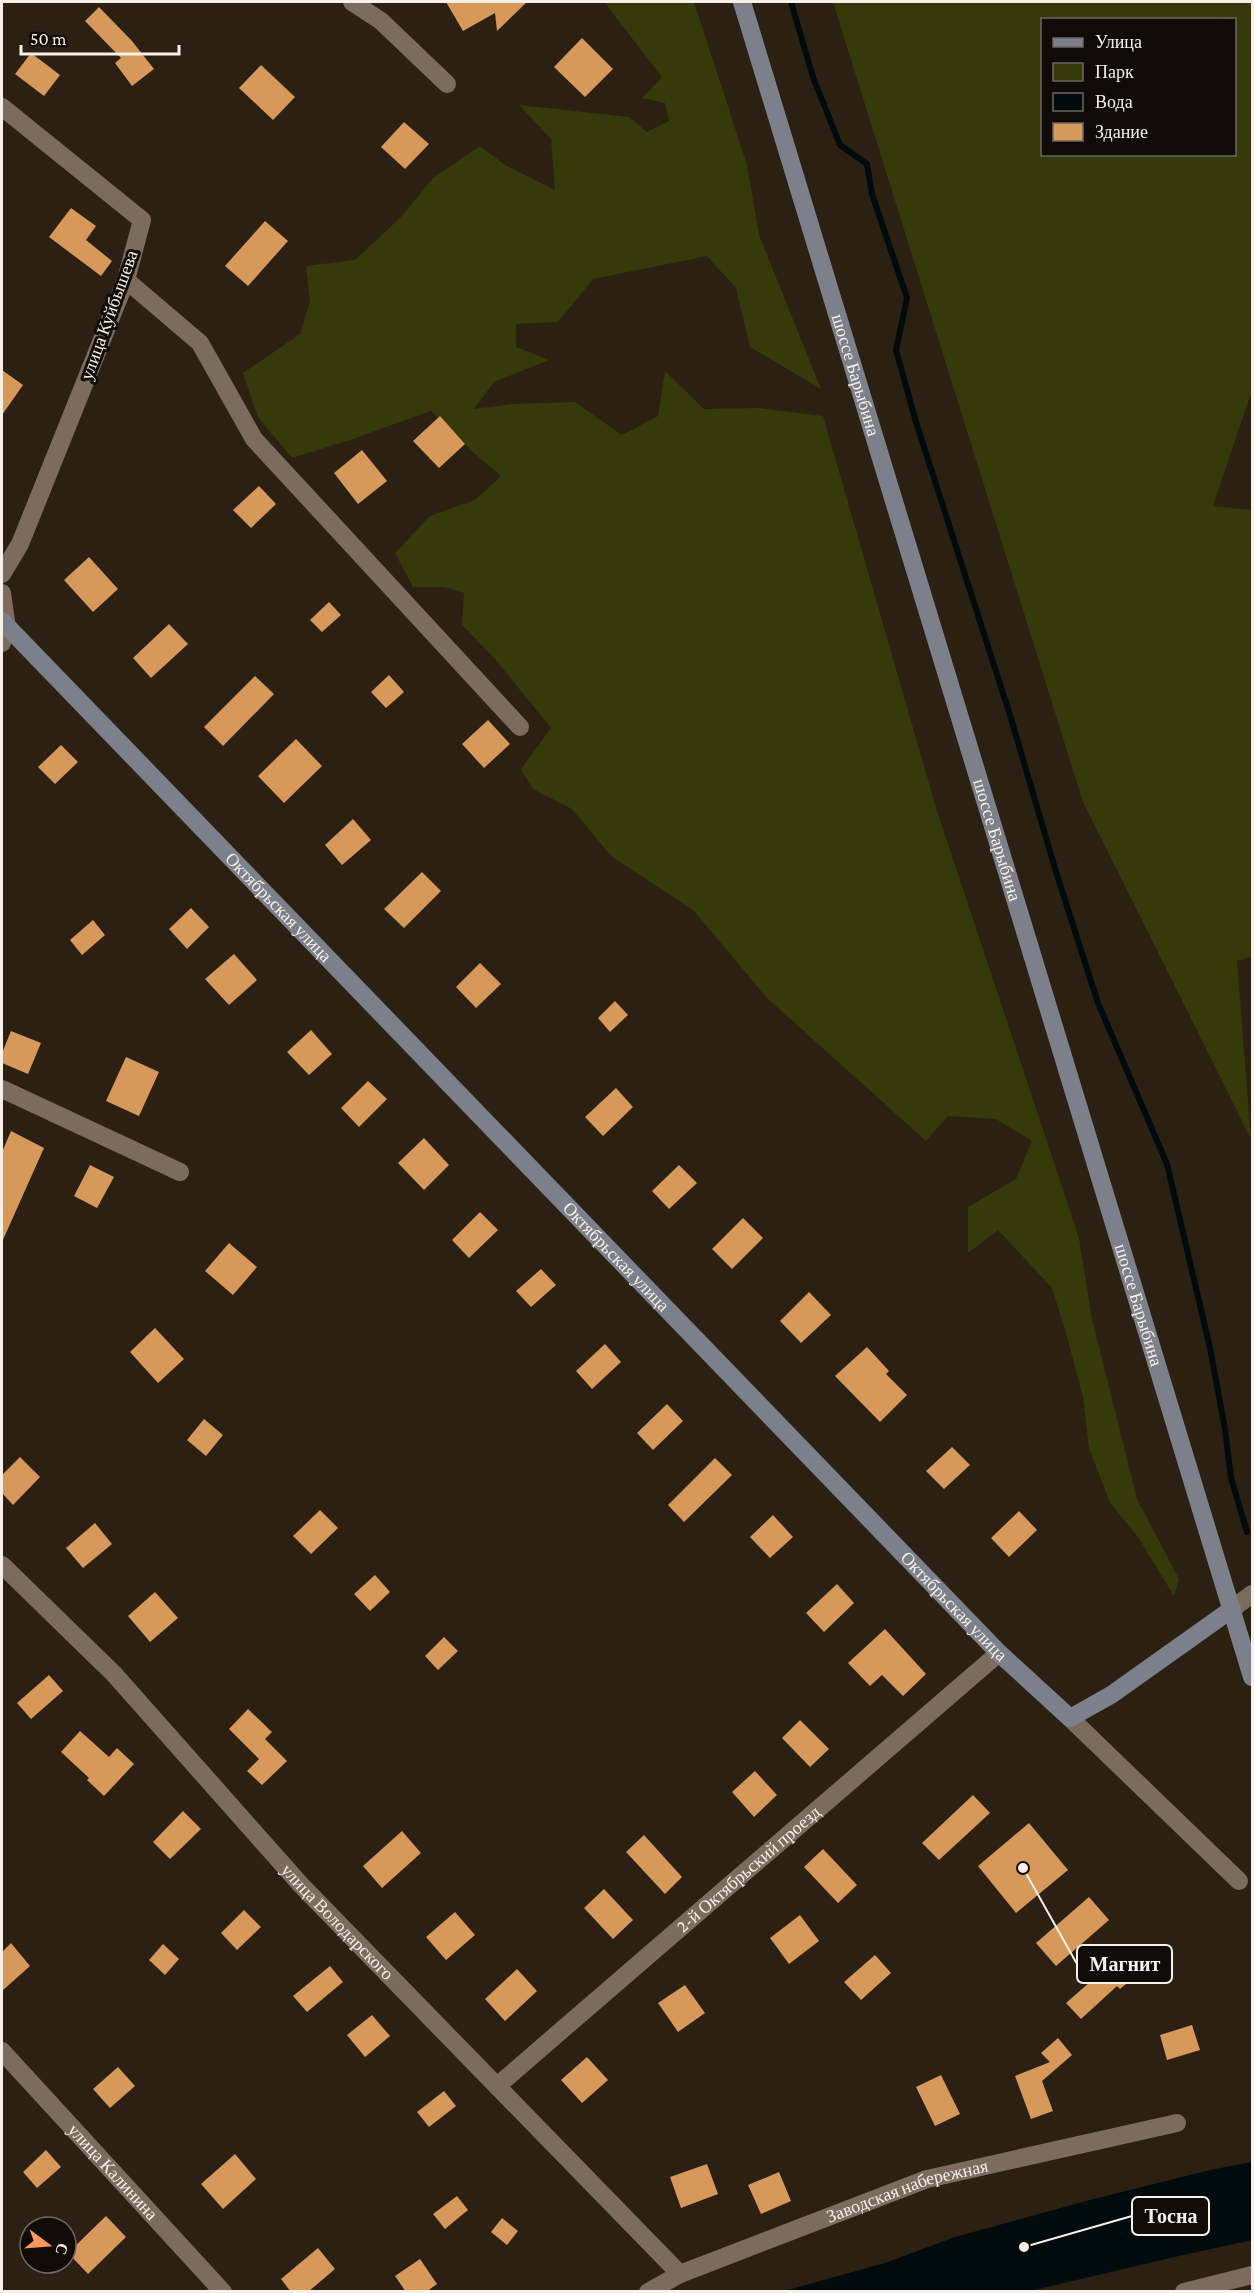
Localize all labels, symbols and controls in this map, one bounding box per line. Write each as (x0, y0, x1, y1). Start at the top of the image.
scale bar (21, 18, 178, 56)
legend (1041, 18, 1236, 156)
text: 50 m (30, 29, 67, 49)
text: Улица (1095, 32, 1142, 52)
text: Парк (1095, 62, 1134, 82)
text: Вода (1095, 92, 1133, 112)
text: Здание (1095, 122, 1148, 142)
street label: улица Куйбышева (76, 247, 142, 383)
street label: шоссе Барыбина (828, 312, 884, 439)
street label: шоссе Барыбина (969, 776, 1025, 904)
street label: Октябрьская улица (221, 848, 336, 966)
street label: Октябрьская улица (559, 1198, 674, 1316)
street label: шоссе Барыбина (1111, 1241, 1167, 1369)
street label: Октябрьская улица (897, 1547, 1011, 1665)
street label: 2-й Октябрьский проезд (672, 1802, 824, 1937)
street label: улица Володарского (277, 1860, 398, 1984)
callout: Магнит (1077, 1945, 1172, 1983)
text: Магнит (1090, 1953, 1161, 1975)
street label: улица Калинина (64, 2120, 162, 2224)
street label: Заводская набережная (824, 2156, 990, 2227)
callout: Тосна (1132, 2197, 1209, 2235)
text: Тосна (1145, 2205, 1197, 2227)
north arrow (18, 2215, 78, 2275)
text: С (52, 2241, 72, 2257)

